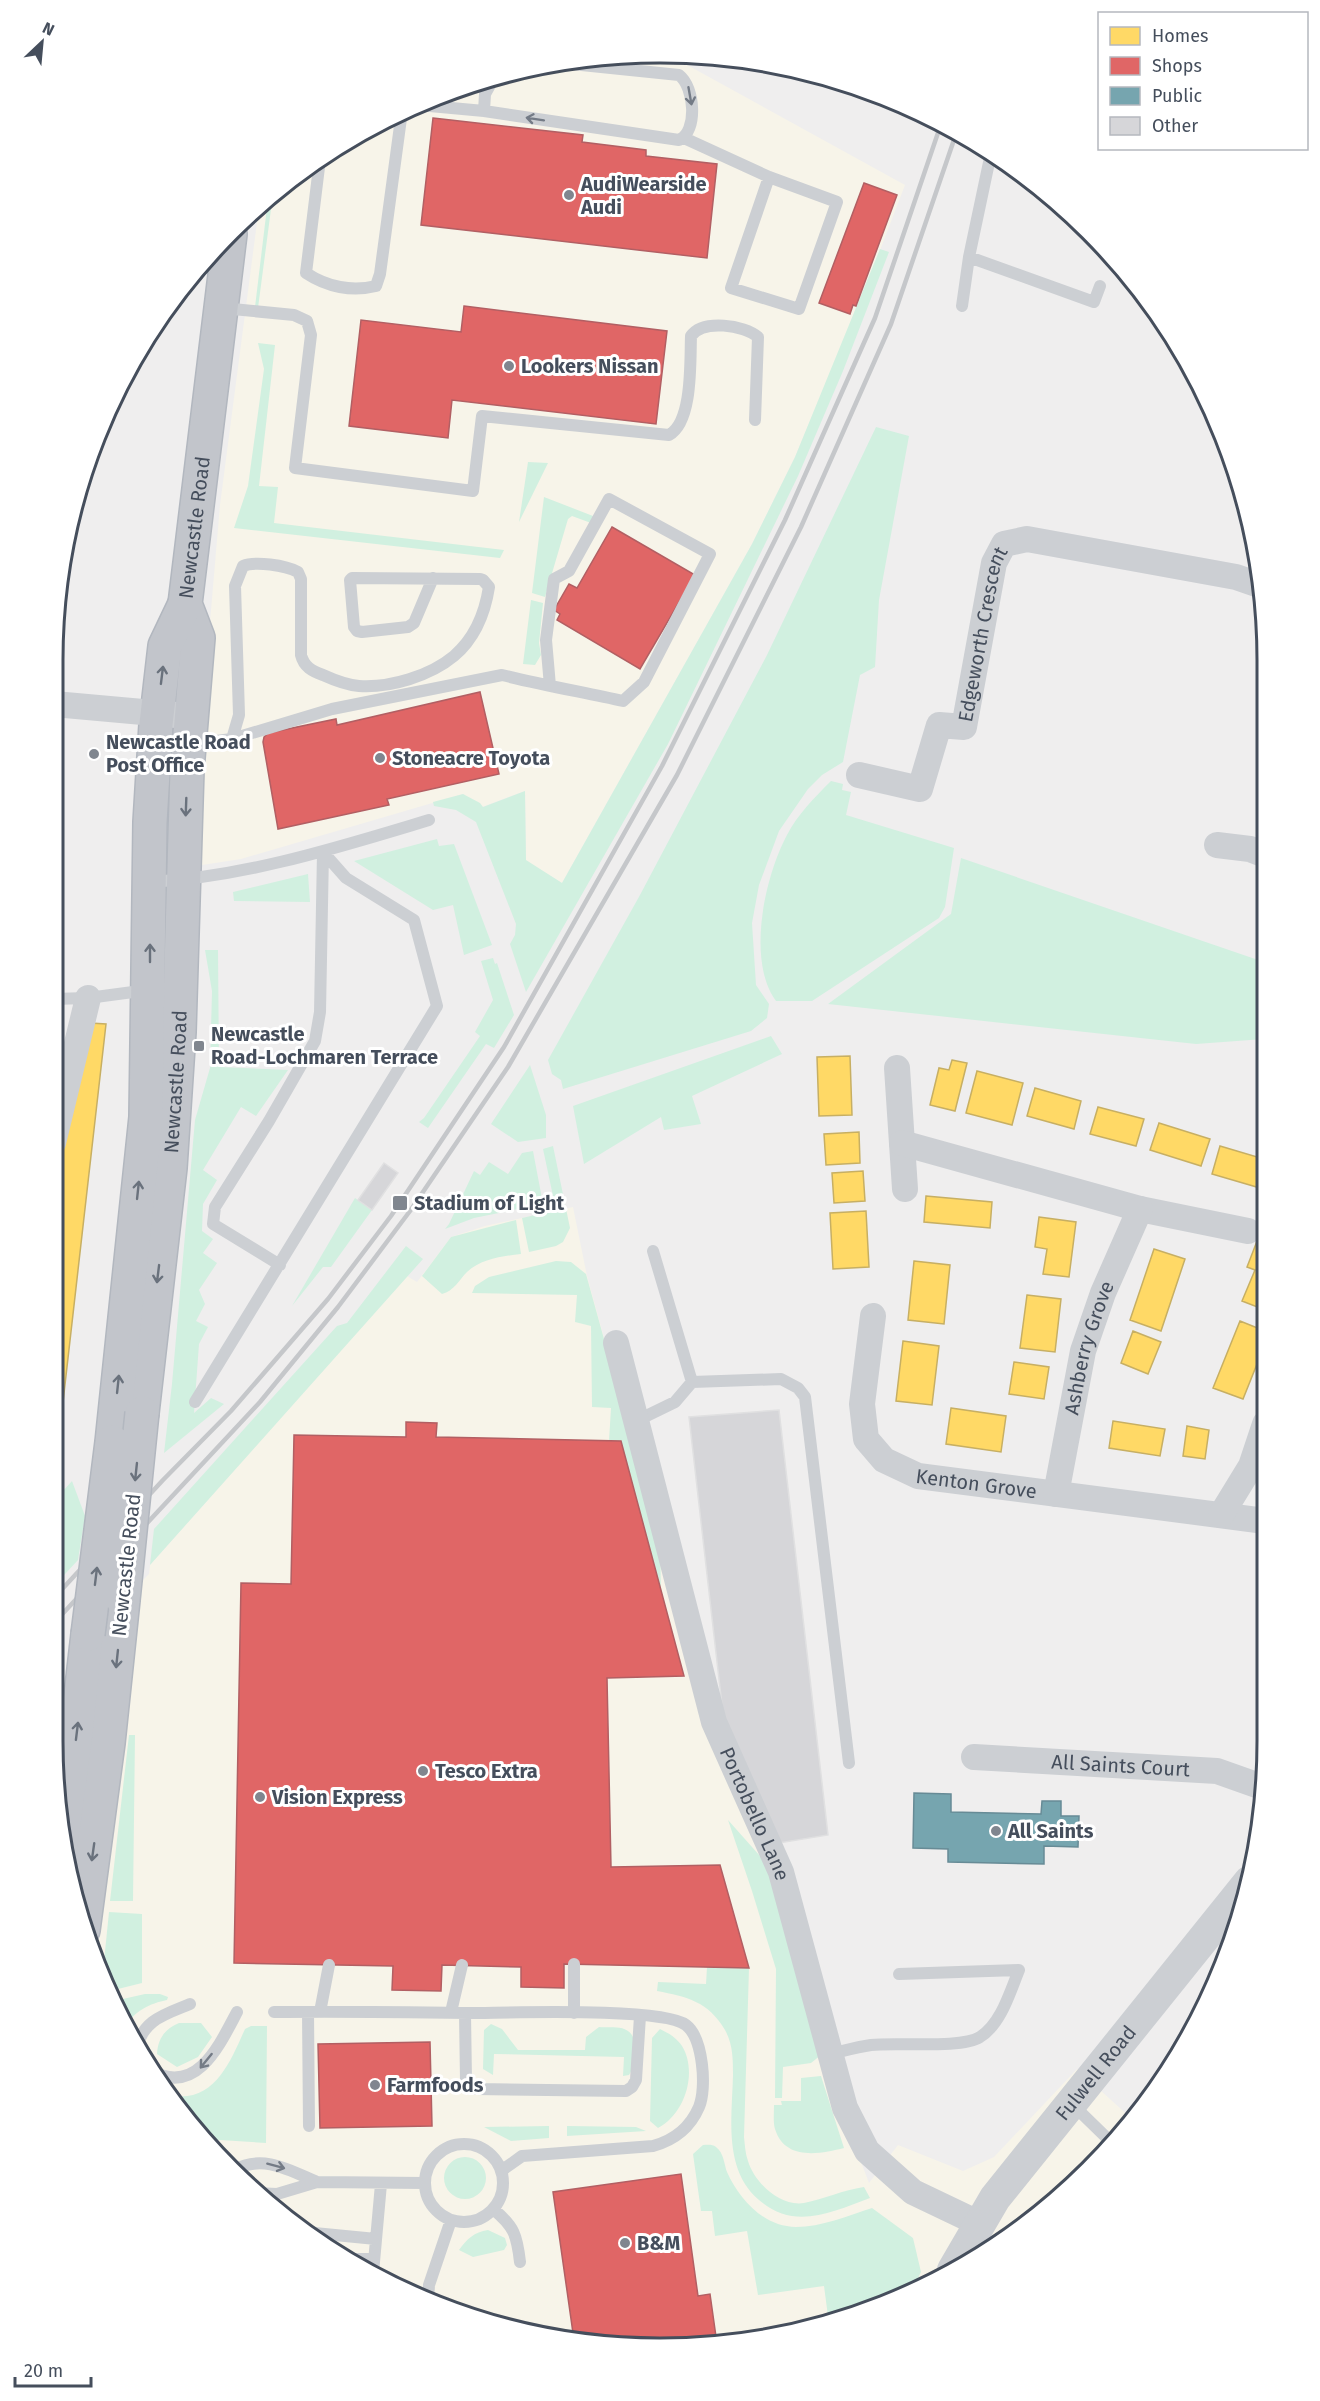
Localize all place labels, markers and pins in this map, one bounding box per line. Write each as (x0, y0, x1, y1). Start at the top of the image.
place label: AudiWearside Audi (580, 172, 707, 219)
marker: AudiWearside Audi (562, 188, 576, 202)
place label: Lookers Nissan (521, 354, 659, 378)
marker: Lookers Nissan (502, 359, 516, 373)
place label: Newcastle Road Post Office (106, 730, 251, 777)
place label: Stoneacre Toyota (392, 746, 550, 770)
marker: Newcastle Road Post Office (87, 747, 101, 761)
marker: Stoneacre Toyota (373, 751, 387, 765)
place label: Newcastle Road-Lochmaren Terrace (211, 1022, 438, 1069)
marker: Newcastle Road-Lochmaren Terrace (192, 1039, 206, 1053)
place label: Stadium of Light (414, 1191, 565, 1215)
marker: Stadium of Light (391, 1194, 409, 1212)
place label: Tesco Extra (435, 1759, 538, 1783)
marker: Tesco Extra (416, 1764, 430, 1778)
place label: Vision Express (271, 1785, 403, 1809)
marker: Vision Express (253, 1790, 267, 1804)
place label: All Saints (1007, 1819, 1094, 1843)
marker: All Saints (989, 1824, 1003, 1838)
place label: Farmfoods (387, 2073, 484, 2097)
marker: Farmfoods (368, 2078, 382, 2092)
place label: B&M (637, 2231, 681, 2255)
marker: B&M (618, 2236, 632, 2250)

